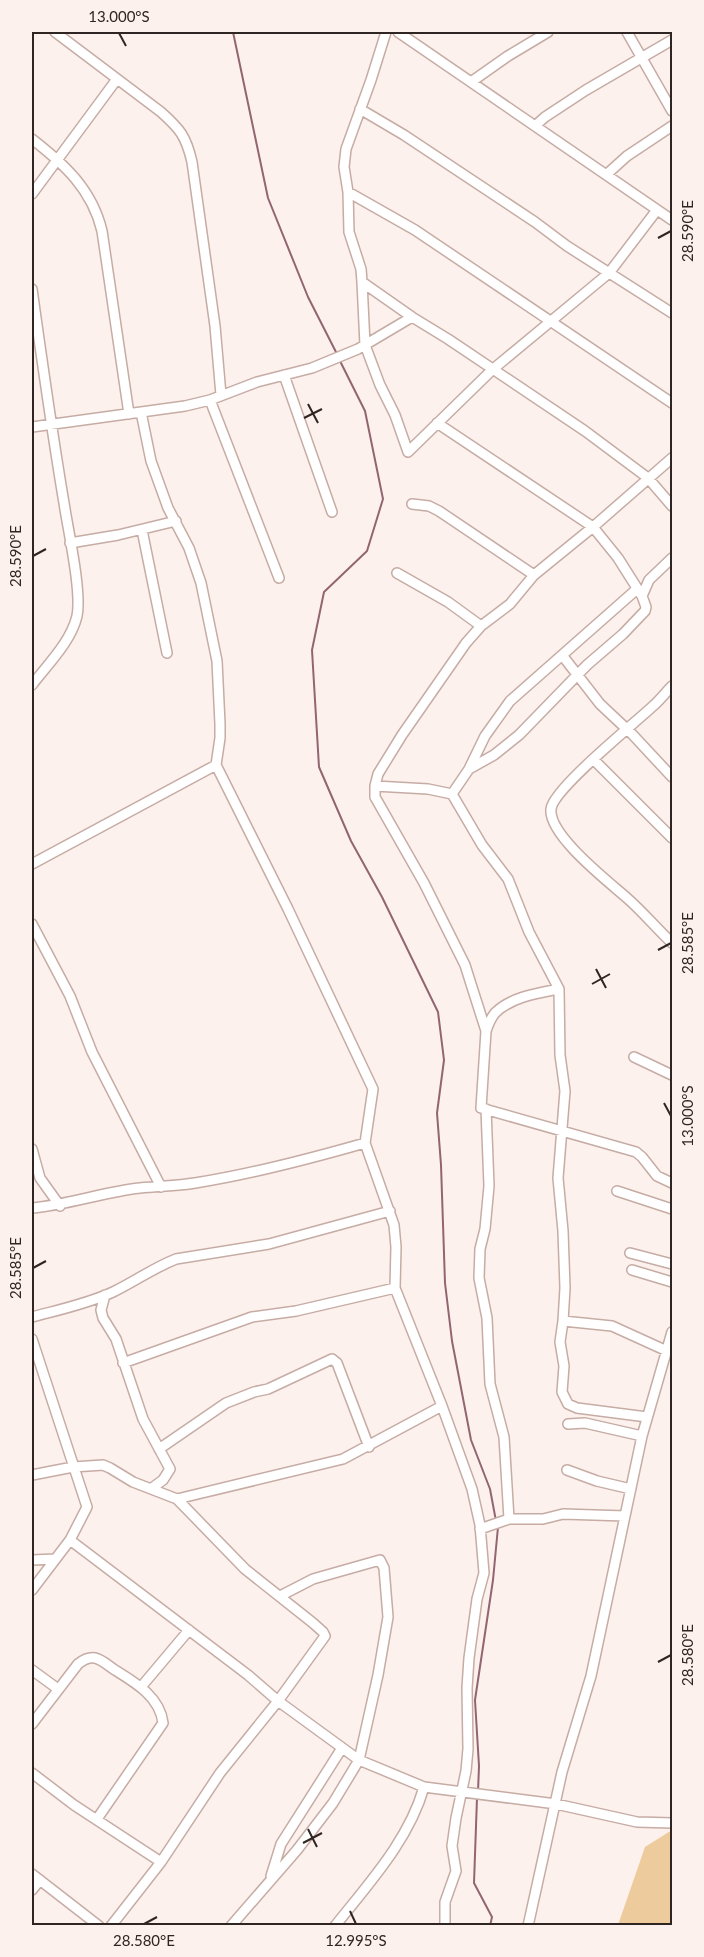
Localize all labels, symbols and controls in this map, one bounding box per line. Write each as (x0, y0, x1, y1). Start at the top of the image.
text: 13.000°S (88, 7, 150, 25)
text: 28.590°E (678, 200, 696, 262)
text: 28.590°E (6, 525, 24, 587)
text: 28.585°E (678, 912, 696, 974)
text: 13.000°S (678, 1085, 696, 1147)
text: 28.585°E (6, 1237, 24, 1299)
text: 28.580°E (678, 1624, 696, 1686)
text: 28.580°E (113, 1931, 175, 1949)
text: 12.995°S (325, 1931, 387, 1949)

